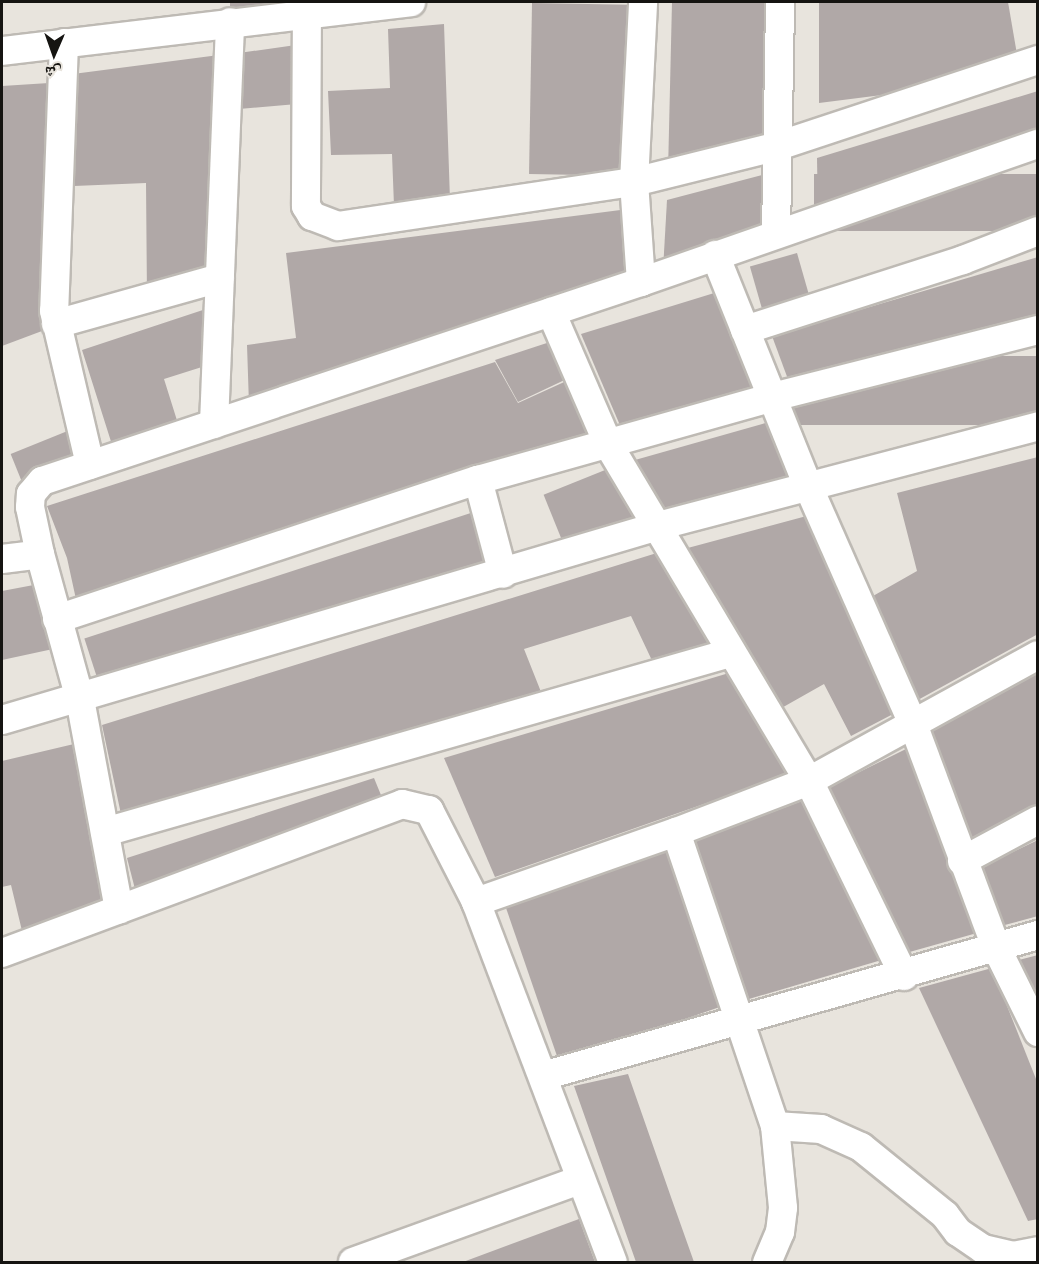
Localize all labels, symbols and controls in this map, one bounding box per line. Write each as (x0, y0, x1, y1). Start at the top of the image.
north arrow (24, 24, 84, 84)
text: ش (45, 63, 62, 82)

